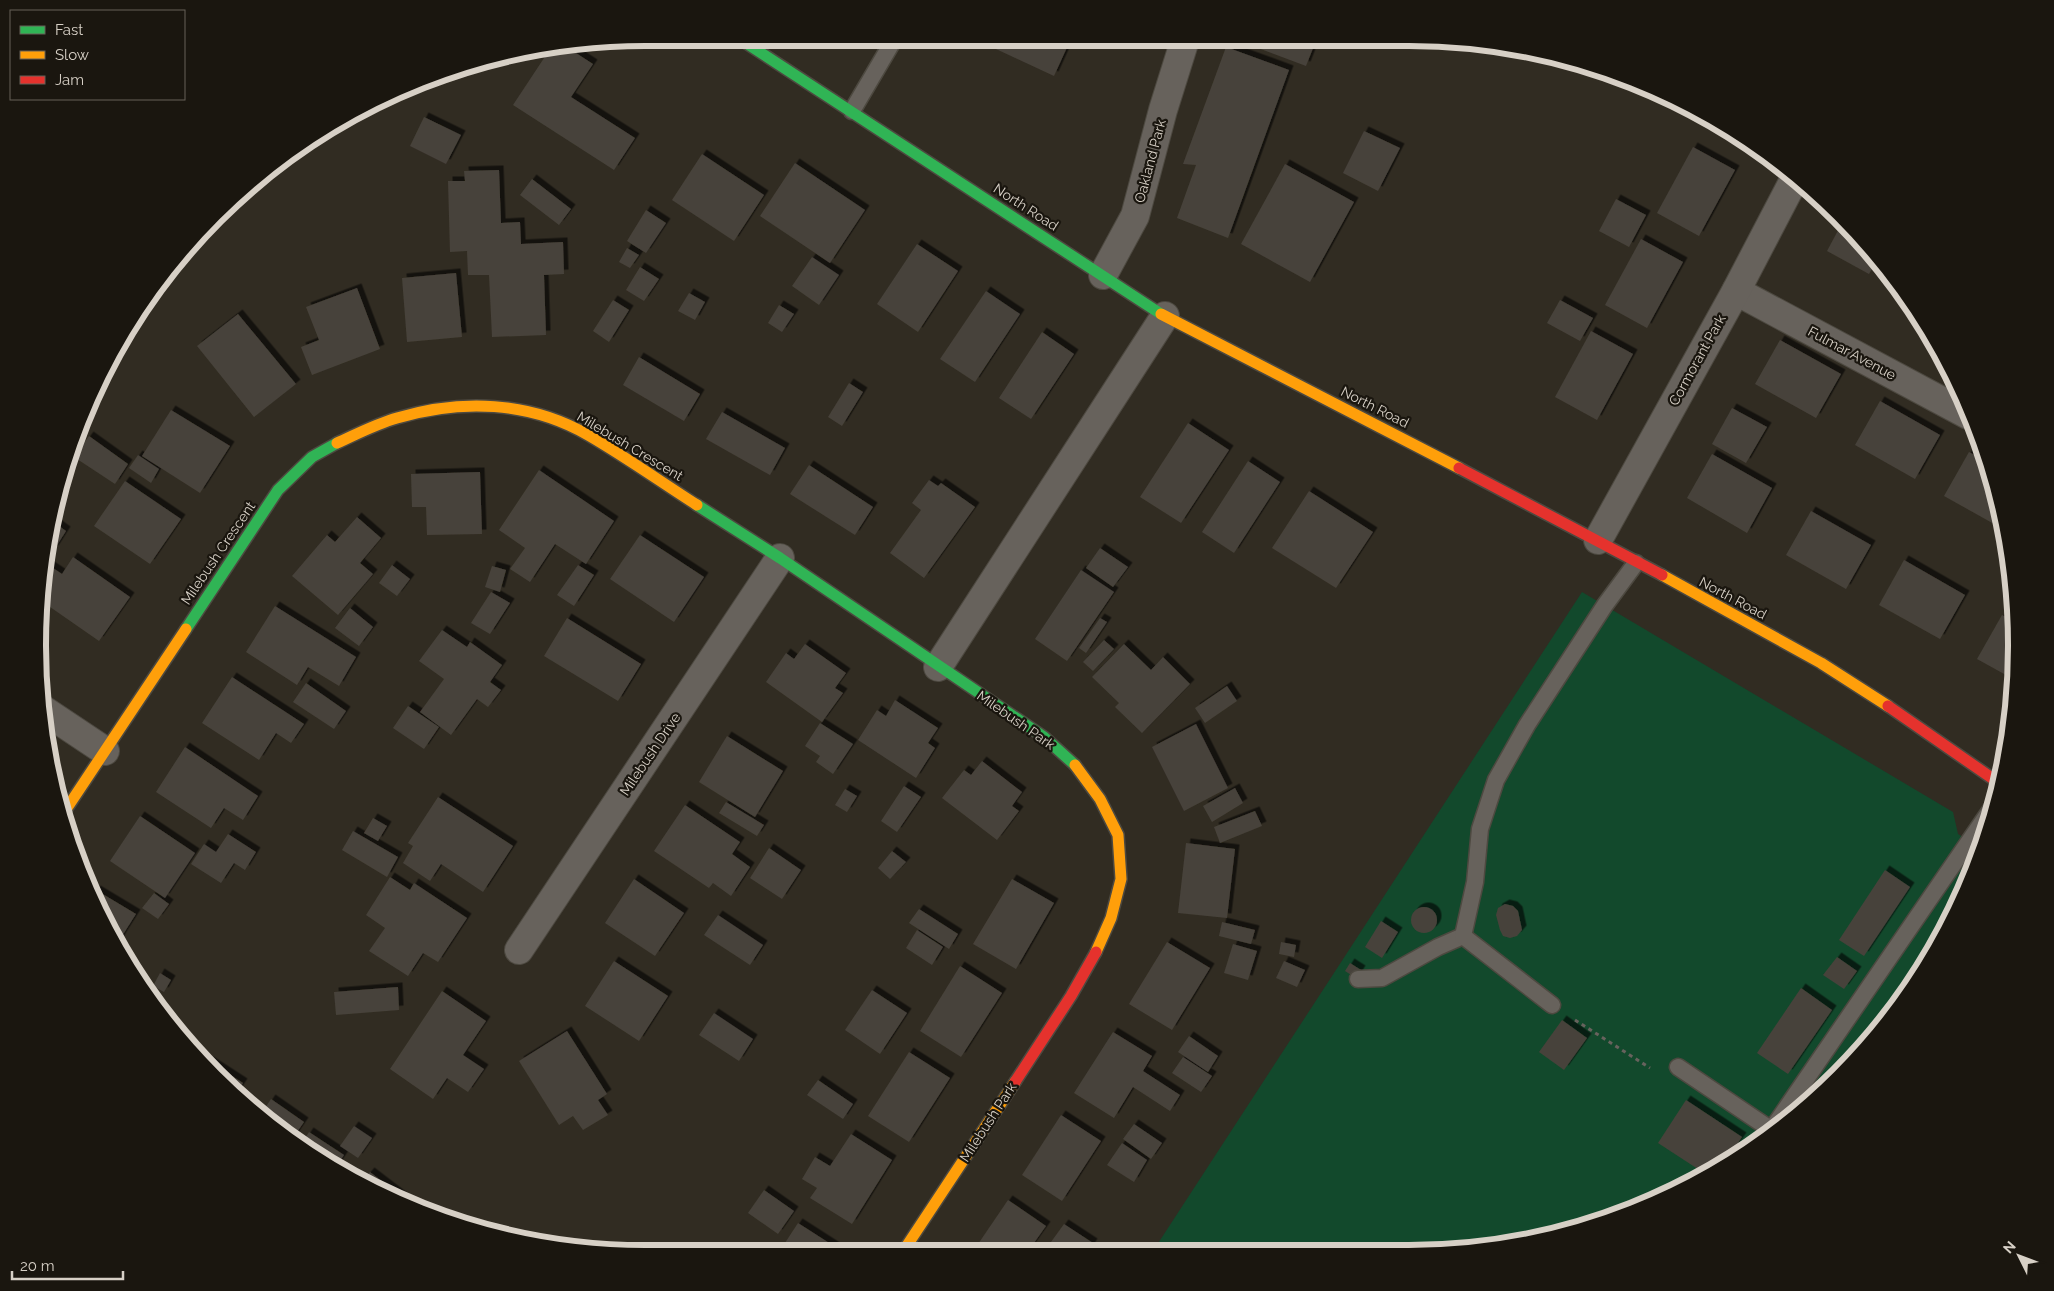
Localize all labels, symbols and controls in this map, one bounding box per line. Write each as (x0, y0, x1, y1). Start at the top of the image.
legend (10, 10, 185, 100)
text: Fast (55, 21, 83, 39)
text: Slow (55, 46, 89, 64)
text: Jam (55, 71, 84, 89)
street label: Oakland Park (1131, 117, 1169, 205)
street label: North Road (991, 180, 1061, 234)
street label: Cormorant Park (1665, 311, 1729, 408)
street label: Fulmar Avenue (1805, 323, 1899, 383)
street label: North Road (1338, 383, 1412, 431)
street label: Milebush Crescent (574, 408, 686, 484)
street label: Milebush Crescent (178, 498, 259, 608)
street label: North Road (1697, 574, 1769, 622)
street label: Milebush Park (974, 687, 1058, 753)
street label: Milebush Drive (616, 710, 684, 798)
street label: Milebush Park (956, 1079, 1020, 1165)
north arrow (1994, 1231, 2044, 1281)
text: N (2000, 1238, 2019, 1257)
scale bar (12, 1248, 124, 1280)
text: 20 m (20, 1257, 55, 1275)

